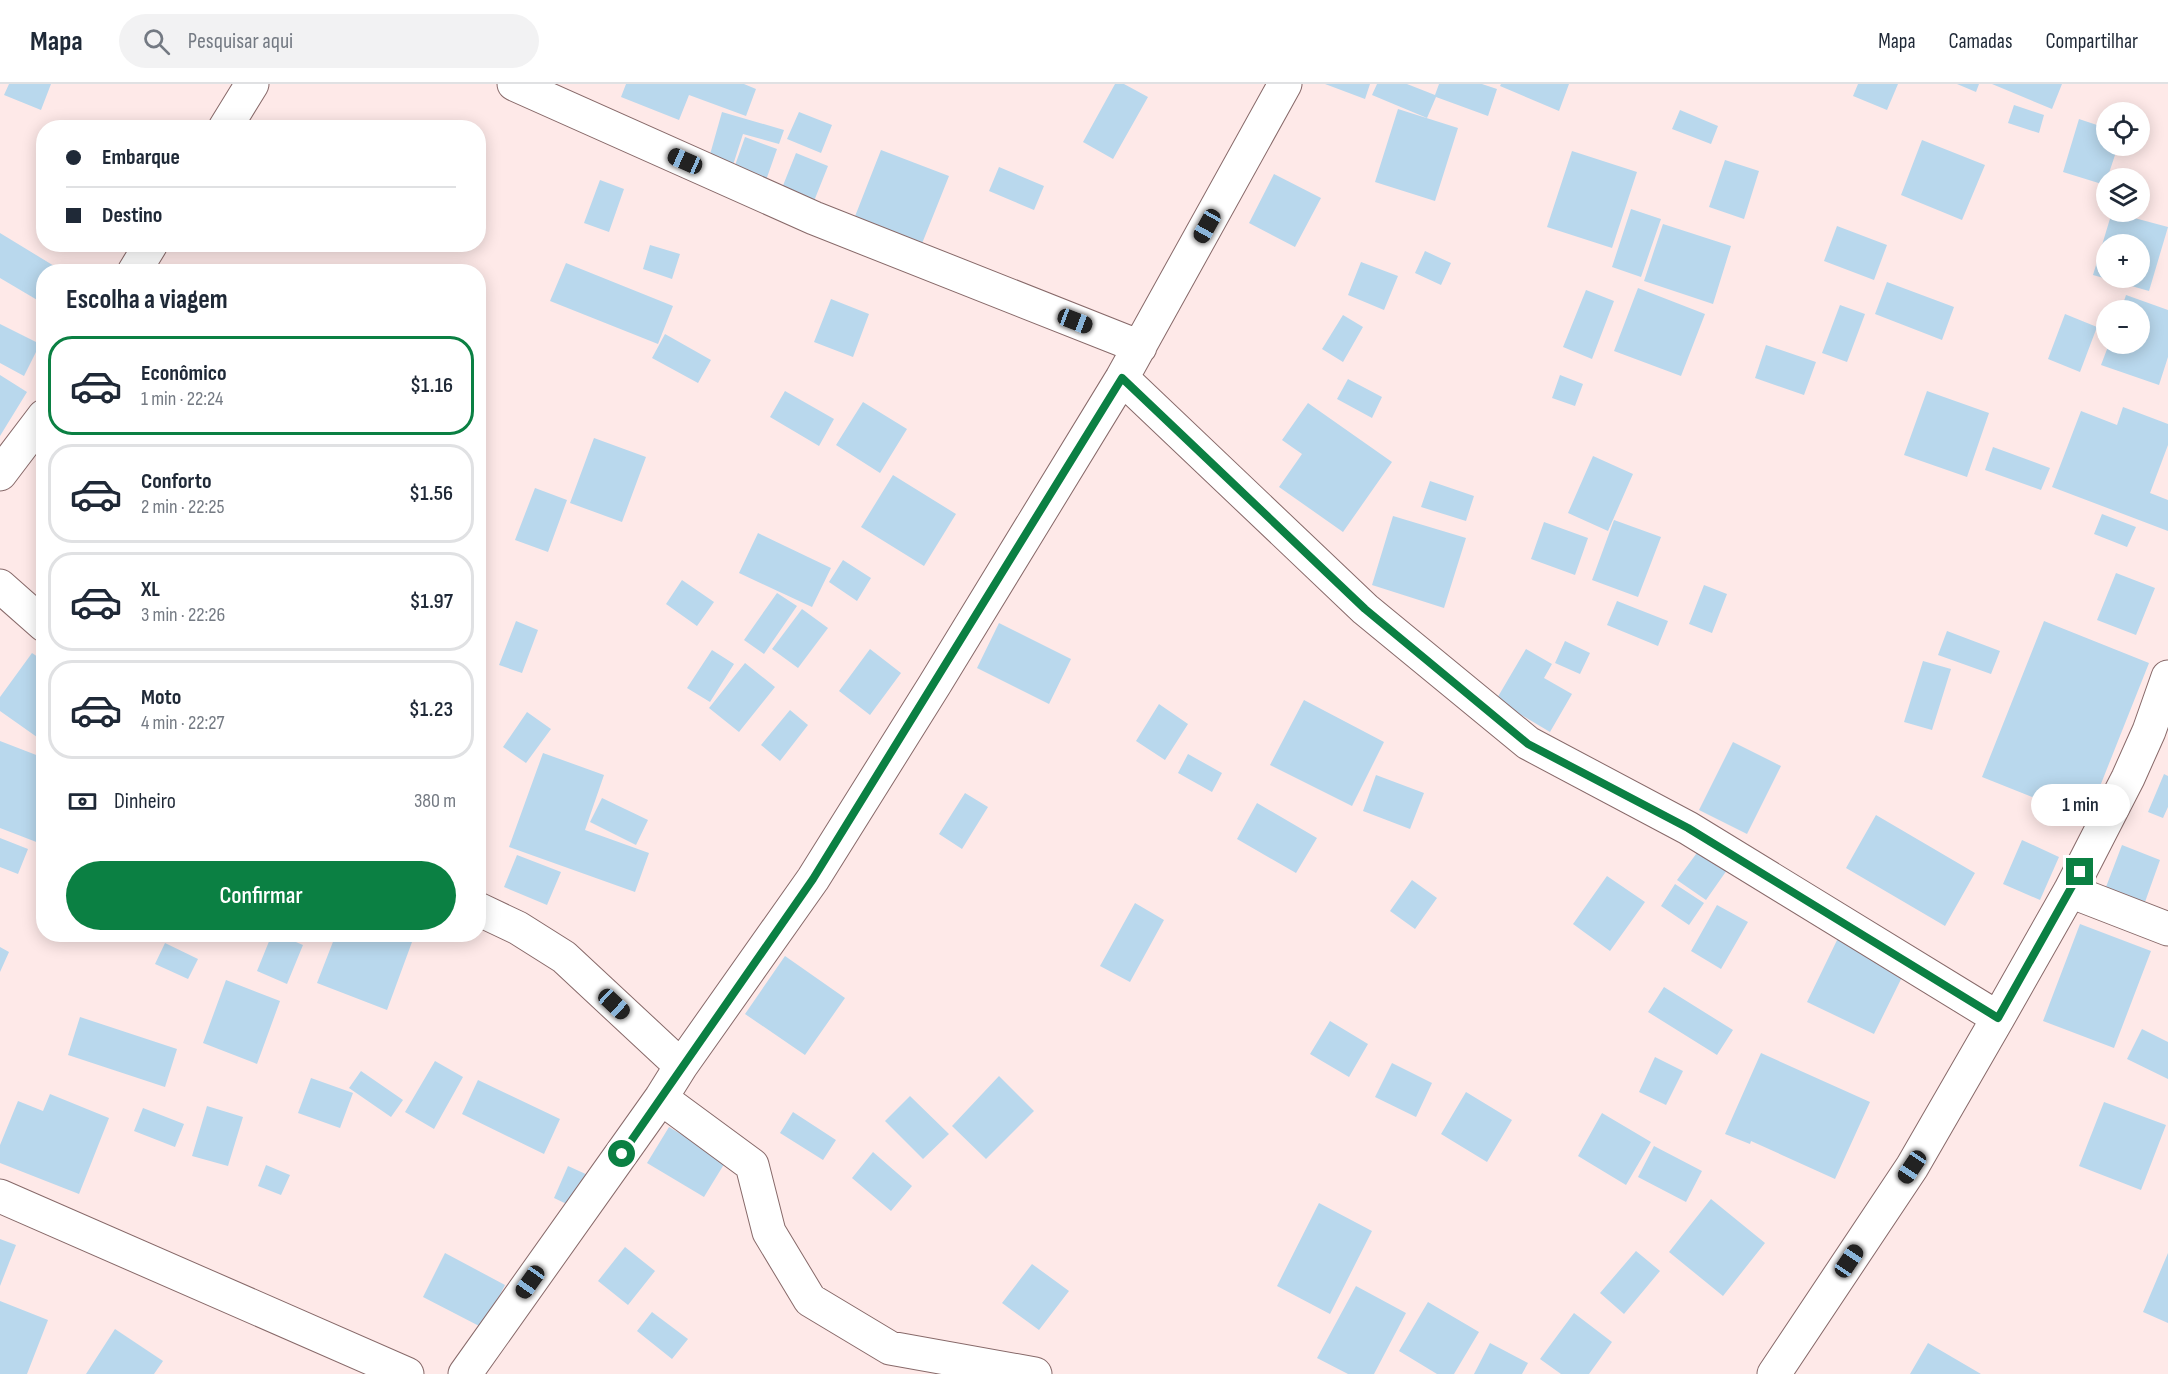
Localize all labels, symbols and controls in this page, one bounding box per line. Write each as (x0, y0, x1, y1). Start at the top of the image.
search box (119, 14, 539, 68)
text: Mapa (30, 25, 83, 58)
icon: search (140, 25, 173, 58)
text: Pesquisar aqui (188, 28, 293, 55)
text: Mapa (1878, 29, 1916, 54)
text: Camadas (1949, 29, 2012, 54)
text: Compartilhar (2045, 29, 2138, 54)
map controls (2096, 102, 2150, 354)
button: locate (2096, 102, 2150, 156)
text: Embarque (102, 144, 180, 171)
car (665, 145, 705, 177)
button: layers (2096, 168, 2150, 222)
text: Destino (102, 202, 162, 229)
car (1190, 206, 1224, 246)
button: + (2096, 234, 2150, 288)
text: Escolha a viagem (66, 284, 228, 316)
button: − (2096, 300, 2150, 354)
car (1055, 306, 1095, 336)
icon: car (69, 359, 123, 413)
text: Econômico (141, 360, 227, 387)
text: $1.16 (410, 372, 453, 399)
text: 1 min · 22:24 (141, 387, 223, 411)
icon: car (69, 467, 123, 521)
text: Conforto (141, 468, 212, 495)
text: $1.56 (409, 480, 453, 507)
text: 2 min · 22:25 (141, 495, 224, 519)
icon: car (69, 575, 123, 629)
text: XL (141, 576, 160, 603)
text: $1.97 (409, 588, 453, 615)
text: 3 min · 22:26 (141, 603, 225, 627)
icon: car (69, 683, 123, 737)
text: Moto (141, 684, 181, 711)
text: $1.23 (409, 696, 453, 723)
text: 4 min · 22:27 (141, 711, 225, 735)
icon: cash (66, 785, 99, 818)
callout: 1 min (2030, 785, 2130, 827)
text: Dinheiro (114, 788, 176, 815)
text: 380 m (414, 789, 456, 813)
text: 1 min (2062, 793, 2099, 817)
route end (2066, 858, 2093, 885)
button: Confirmar (66, 861, 456, 930)
car (595, 985, 633, 1023)
route start (608, 1140, 635, 1167)
car (1894, 1147, 1930, 1187)
car (1831, 1241, 1867, 1281)
car (512, 1262, 548, 1302)

